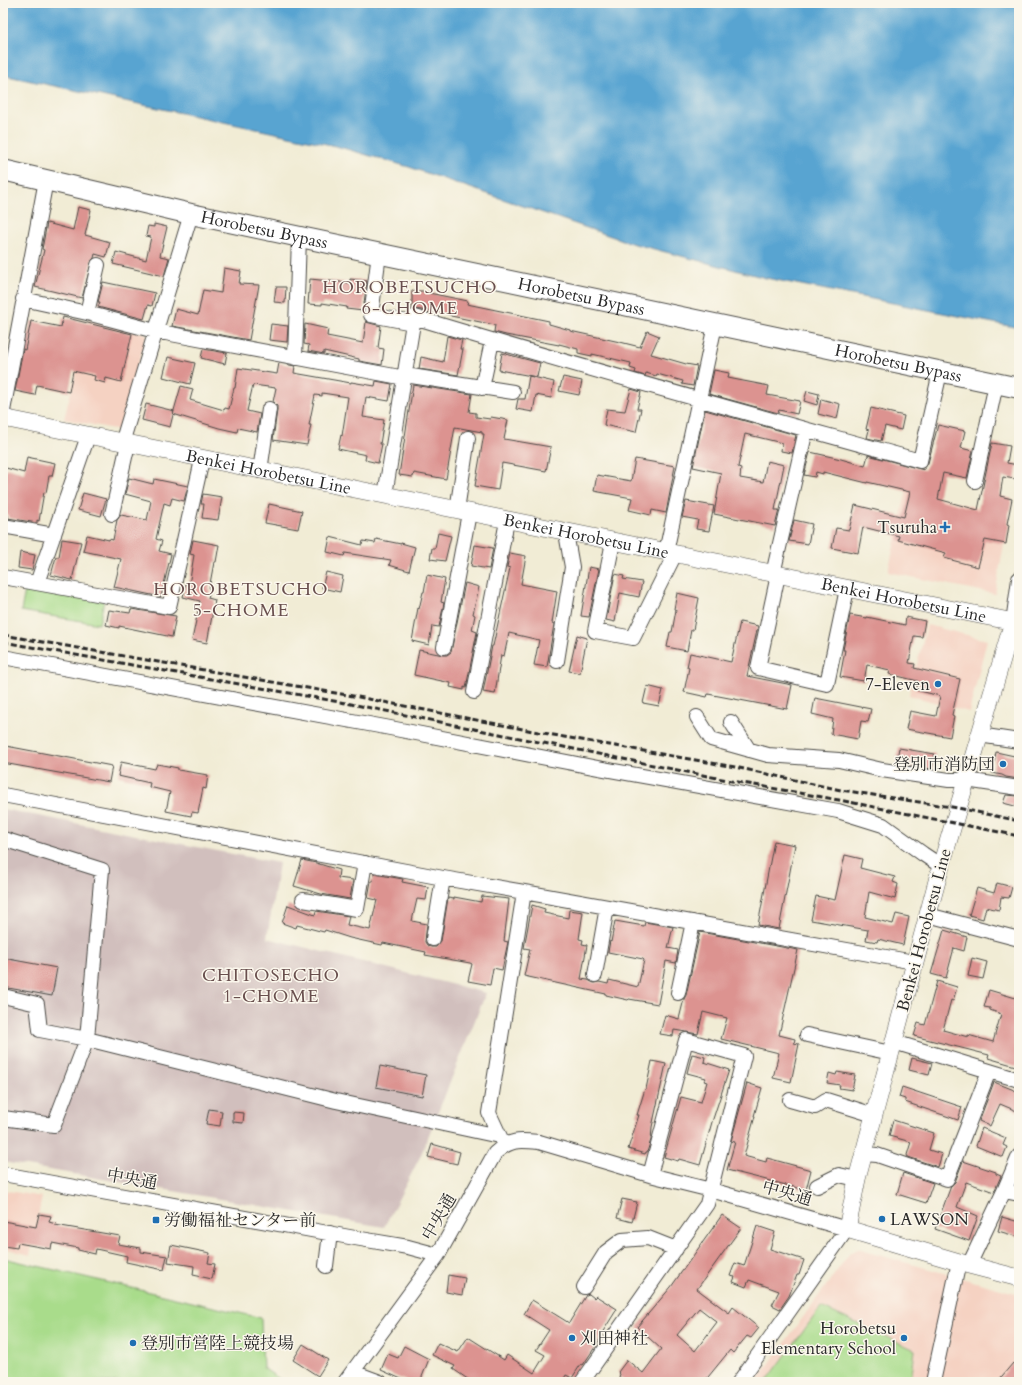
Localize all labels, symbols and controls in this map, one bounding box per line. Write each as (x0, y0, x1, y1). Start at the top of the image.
street label: Horobetsu Bypass (199, 205, 330, 254)
street label: Horobetsu Bypass (516, 272, 647, 321)
district label: HOROBETSUCHO 6-CHOME (322, 275, 498, 321)
street label: Horobetsu Bypass (833, 338, 964, 387)
street label: Benkei Horobetsu Line (184, 444, 353, 500)
street label: Benkei Horobetsu Line (501, 508, 671, 564)
place label: Tsuruha (877, 516, 938, 539)
marker: Tsuruha (940, 522, 950, 532)
street label: Benkei Horobetsu Line (819, 572, 989, 628)
district label: HOROBETSUCHO 5-CHOME (153, 577, 329, 623)
place label: 7-Eleven (865, 673, 930, 696)
marker: 7-Eleven (933, 679, 943, 689)
place label: 登別市消防団 (893, 753, 995, 776)
marker: 登別市消防団 (998, 759, 1008, 769)
street label: Benkei Horobetsu Line (891, 846, 957, 1014)
district label: CHITOSECHO 1-CHOME (202, 963, 340, 1009)
street label: 中央通 (105, 1163, 159, 1195)
street label: 中央通 (759, 1175, 815, 1211)
street label: 中央通 (416, 1189, 462, 1245)
place label: LAWSON (890, 1208, 969, 1231)
place label: 労働福祉センター前 (164, 1209, 316, 1232)
marker: LAWSON (877, 1214, 887, 1224)
marker: 労働福祉センター前 (151, 1215, 161, 1225)
place label: Horobetsu Elementary School (761, 1317, 897, 1360)
place label: 刈田神社 (580, 1327, 648, 1350)
place label: 登別市営陸上競技場 (141, 1332, 294, 1355)
marker: 刈田神社 (567, 1333, 577, 1343)
marker: Horobetsu Elementary School (899, 1333, 909, 1343)
marker: 登別市営陸上競技場 (128, 1338, 138, 1348)

